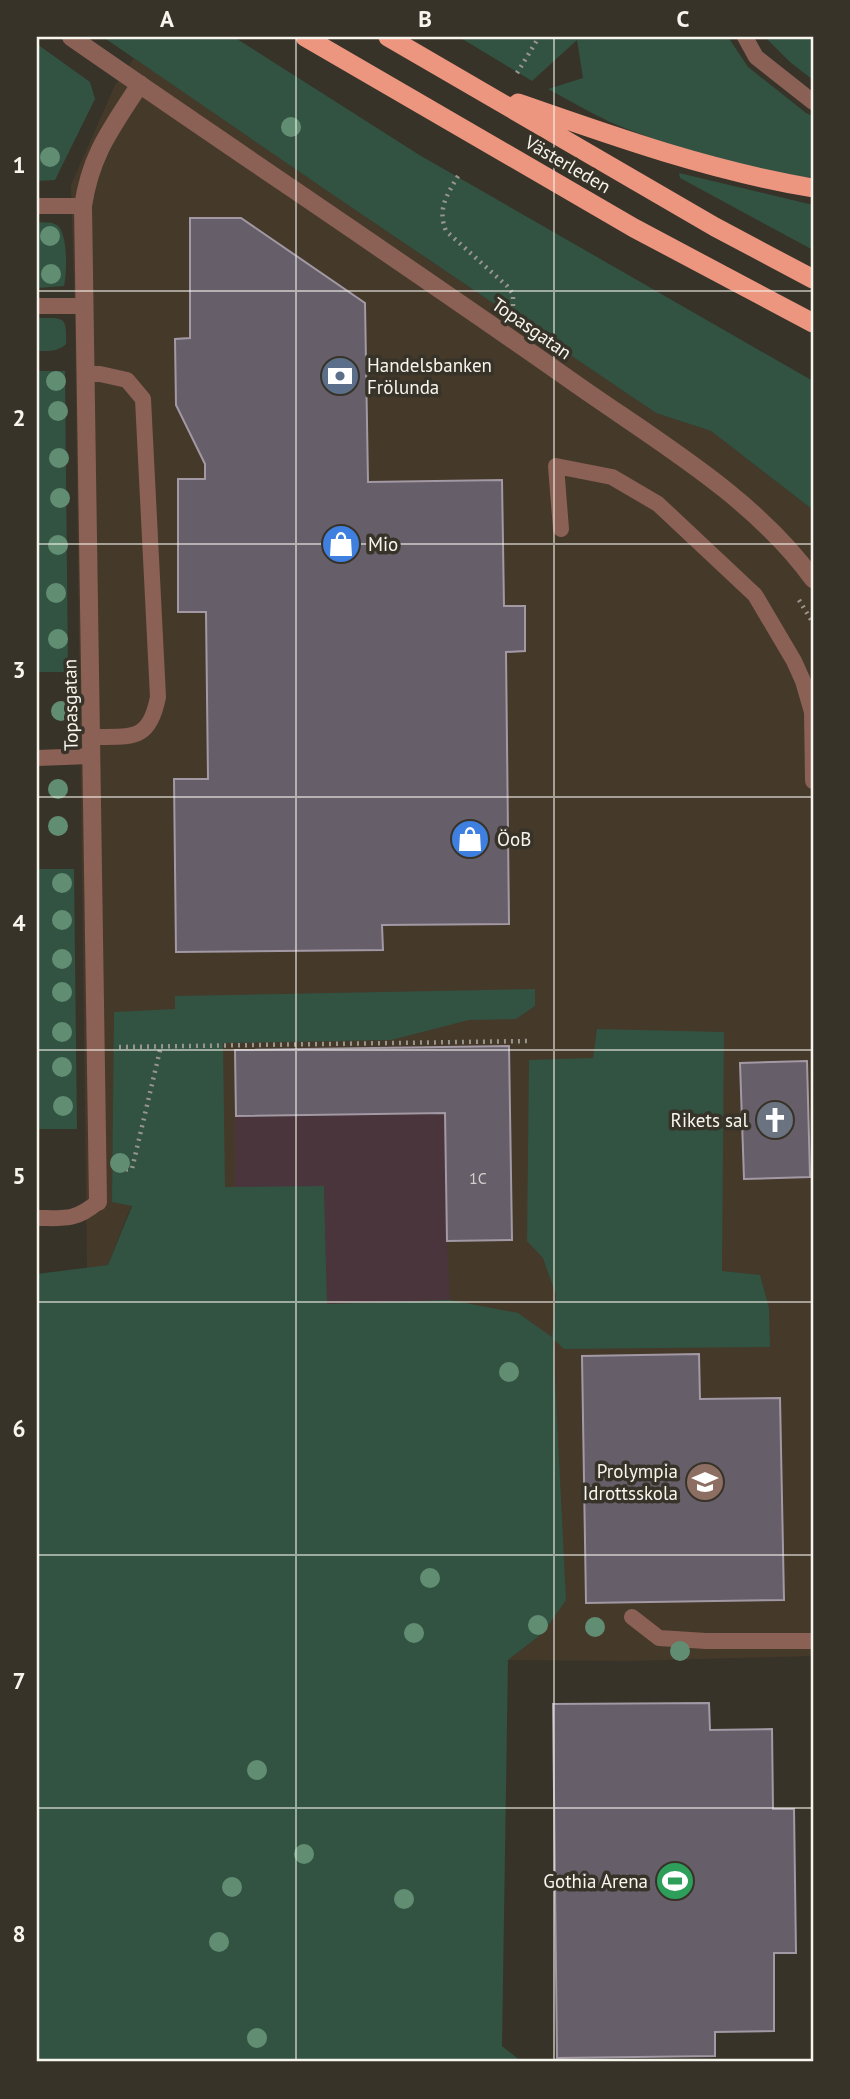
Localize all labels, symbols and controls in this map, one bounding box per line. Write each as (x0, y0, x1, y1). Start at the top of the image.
text: A (160, 4, 174, 33)
text: B (418, 4, 432, 33)
text: C (677, 4, 690, 33)
street label: Västerleden (520, 129, 615, 198)
text: 1 (12, 150, 26, 179)
street label: Topasgatan (487, 292, 577, 364)
place label: Handelsbanken Frölunda (367, 353, 492, 399)
bank icon: Handelsbanken Frölunda (319, 355, 361, 397)
text: 2 (12, 403, 26, 432)
shop icon: Mio (320, 523, 362, 565)
place label: Mio (368, 532, 398, 556)
text: 3 (12, 655, 26, 684)
street label: Topasgatan (57, 659, 83, 751)
shop icon: ÖoB (449, 818, 491, 860)
place label: ÖoB (497, 827, 531, 851)
text: 4 (12, 908, 26, 937)
church icon: Rikets sal (754, 1099, 796, 1141)
place label: Rikets sal (671, 1108, 748, 1132)
text: 5 (12, 1161, 26, 1190)
house number: 1C (469, 1168, 487, 1188)
text: 6 (12, 1414, 26, 1443)
place label: Prolympia Idrottsskola (583, 1459, 678, 1505)
school or university icon: Prolympia Idrottsskola (684, 1461, 726, 1503)
text: 7 (12, 1666, 26, 1695)
sports icon: Gothia Arena (654, 1860, 696, 1902)
place label: Gothia Arena (543, 1869, 648, 1893)
text: 8 (12, 1919, 26, 1948)

